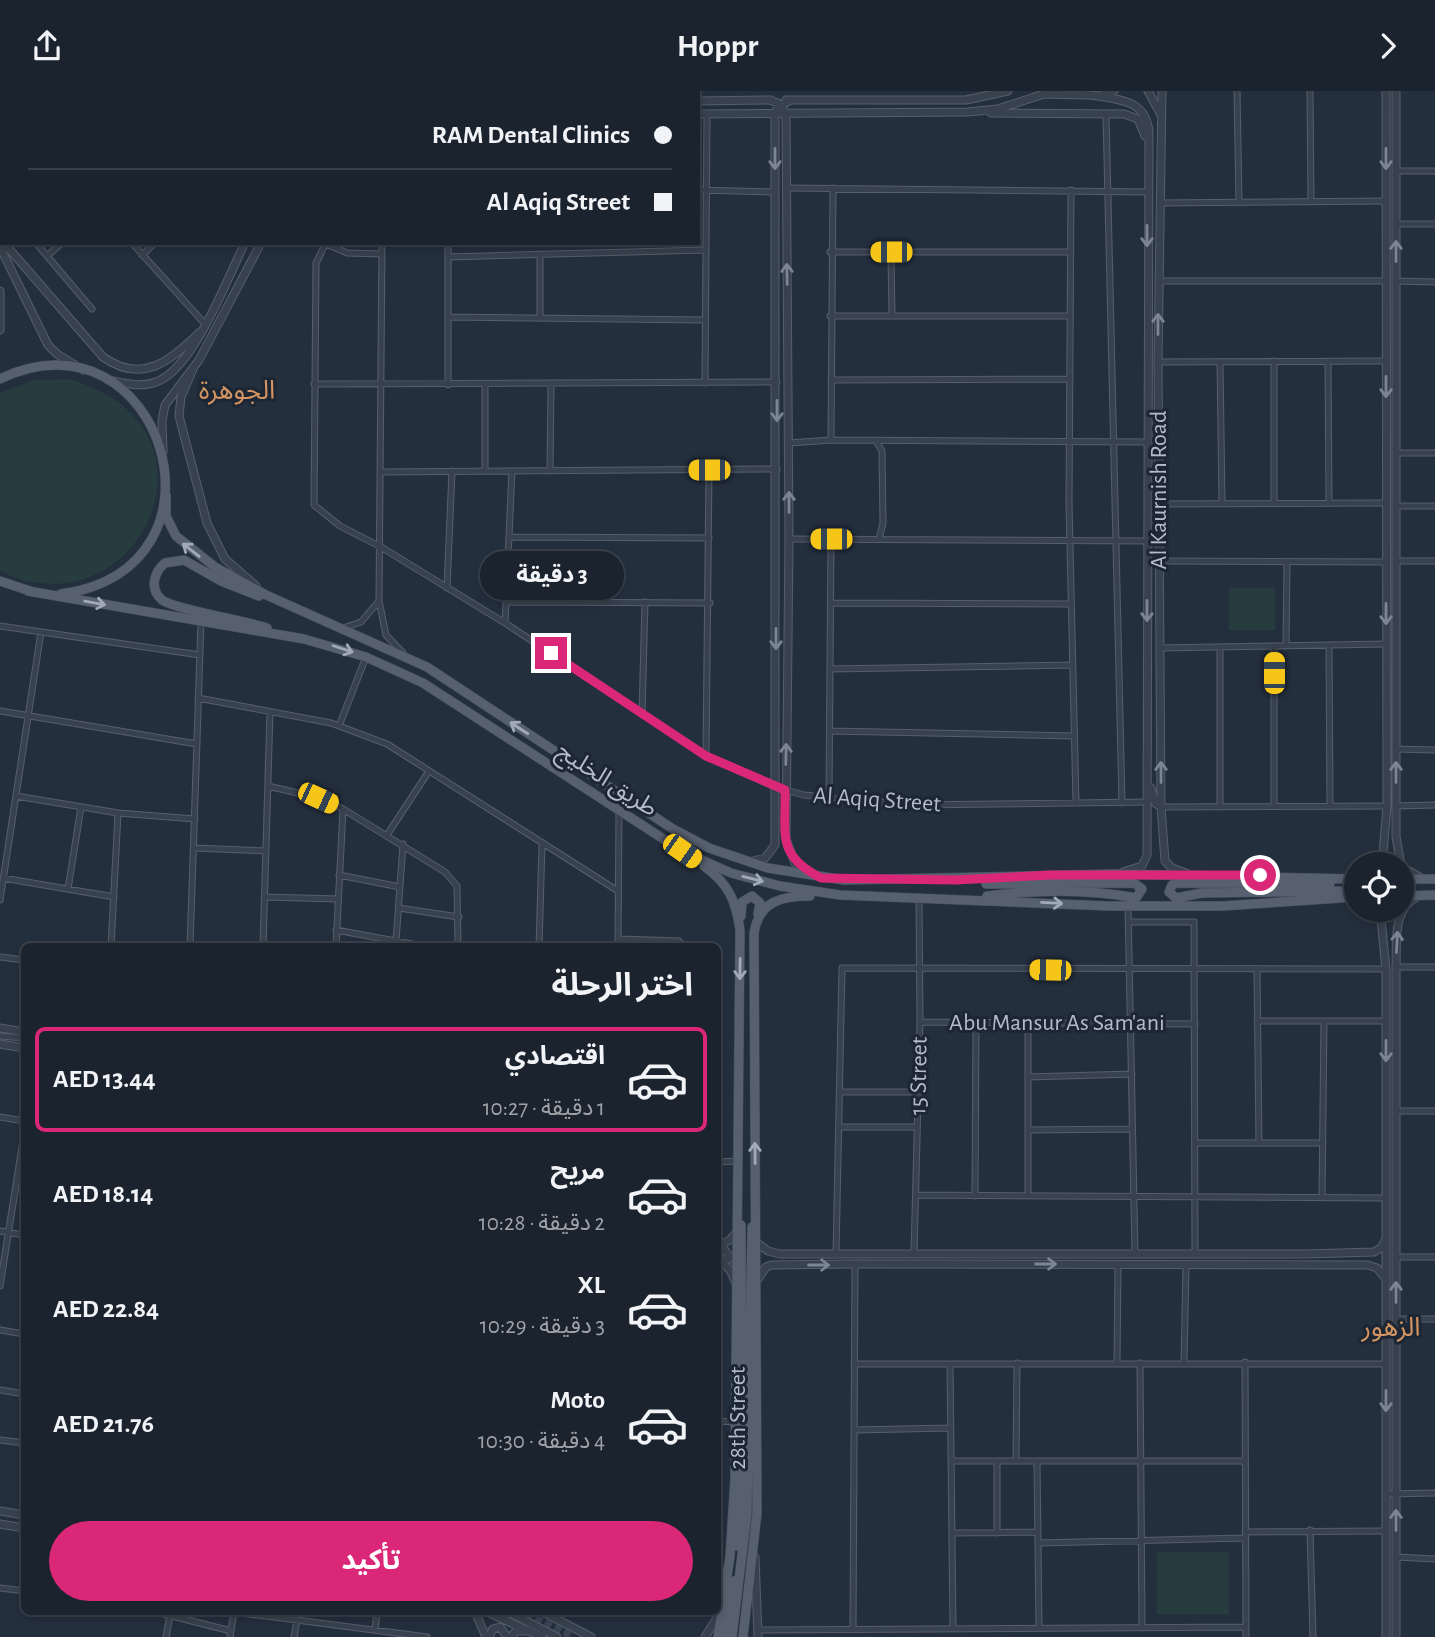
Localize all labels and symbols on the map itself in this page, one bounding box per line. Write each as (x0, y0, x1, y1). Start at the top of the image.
one-way arrow (1379, 147, 1393, 170)
one-way arrow (768, 148, 782, 171)
one-way arrow (1140, 225, 1154, 248)
one-way arrow (1389, 239, 1403, 262)
car (871, 242, 913, 263)
one-way arrow (780, 263, 794, 286)
one-way arrow (1151, 313, 1165, 336)
one-way arrow (1379, 375, 1393, 398)
district label: الجوهرة (199, 378, 275, 405)
one-way arrow (770, 400, 784, 423)
street label: Al Kaurnish Road (1147, 411, 1171, 569)
car (689, 460, 731, 481)
one-way arrow (782, 490, 796, 513)
car (811, 529, 853, 550)
one-way arrow (183, 542, 201, 558)
callout: 3 دقيقة (479, 552, 623, 601)
one-way arrow (83, 597, 106, 610)
one-way arrow (1140, 599, 1154, 622)
one-way arrow (1380, 602, 1393, 625)
one-way arrow (769, 627, 783, 650)
route end (535, 637, 567, 669)
one-way arrow (331, 644, 353, 656)
car (1264, 652, 1285, 694)
one-way arrow (510, 720, 530, 734)
street label: طريق الخليج (550, 739, 662, 825)
one-way arrow (779, 742, 793, 765)
one-way arrow (1154, 761, 1168, 784)
one-way arrow (1389, 761, 1403, 784)
car (295, 780, 342, 816)
street label: Al Aqiq Street (812, 784, 942, 816)
car (659, 830, 706, 872)
route start (1244, 859, 1276, 891)
one-way arrow (741, 873, 764, 886)
one-way arrow (1040, 897, 1063, 910)
one-way arrow (1391, 932, 1404, 954)
one-way arrow (733, 957, 747, 980)
car (1029, 959, 1072, 981)
street label: Abu Mansur As Sam'ani (949, 1011, 1165, 1035)
street label: 15 Street (906, 1036, 932, 1116)
one-way arrow (1379, 1039, 1393, 1062)
one-way arrow (748, 1142, 762, 1165)
one-way arrow (1034, 1257, 1057, 1271)
one-way arrow (807, 1258, 830, 1272)
one-way arrow (1389, 1281, 1403, 1304)
district label: الزهور (1361, 1315, 1420, 1342)
street label: 28th Street (726, 1366, 750, 1469)
one-way arrow (1379, 1389, 1393, 1412)
one-way arrow (1389, 1509, 1403, 1532)

